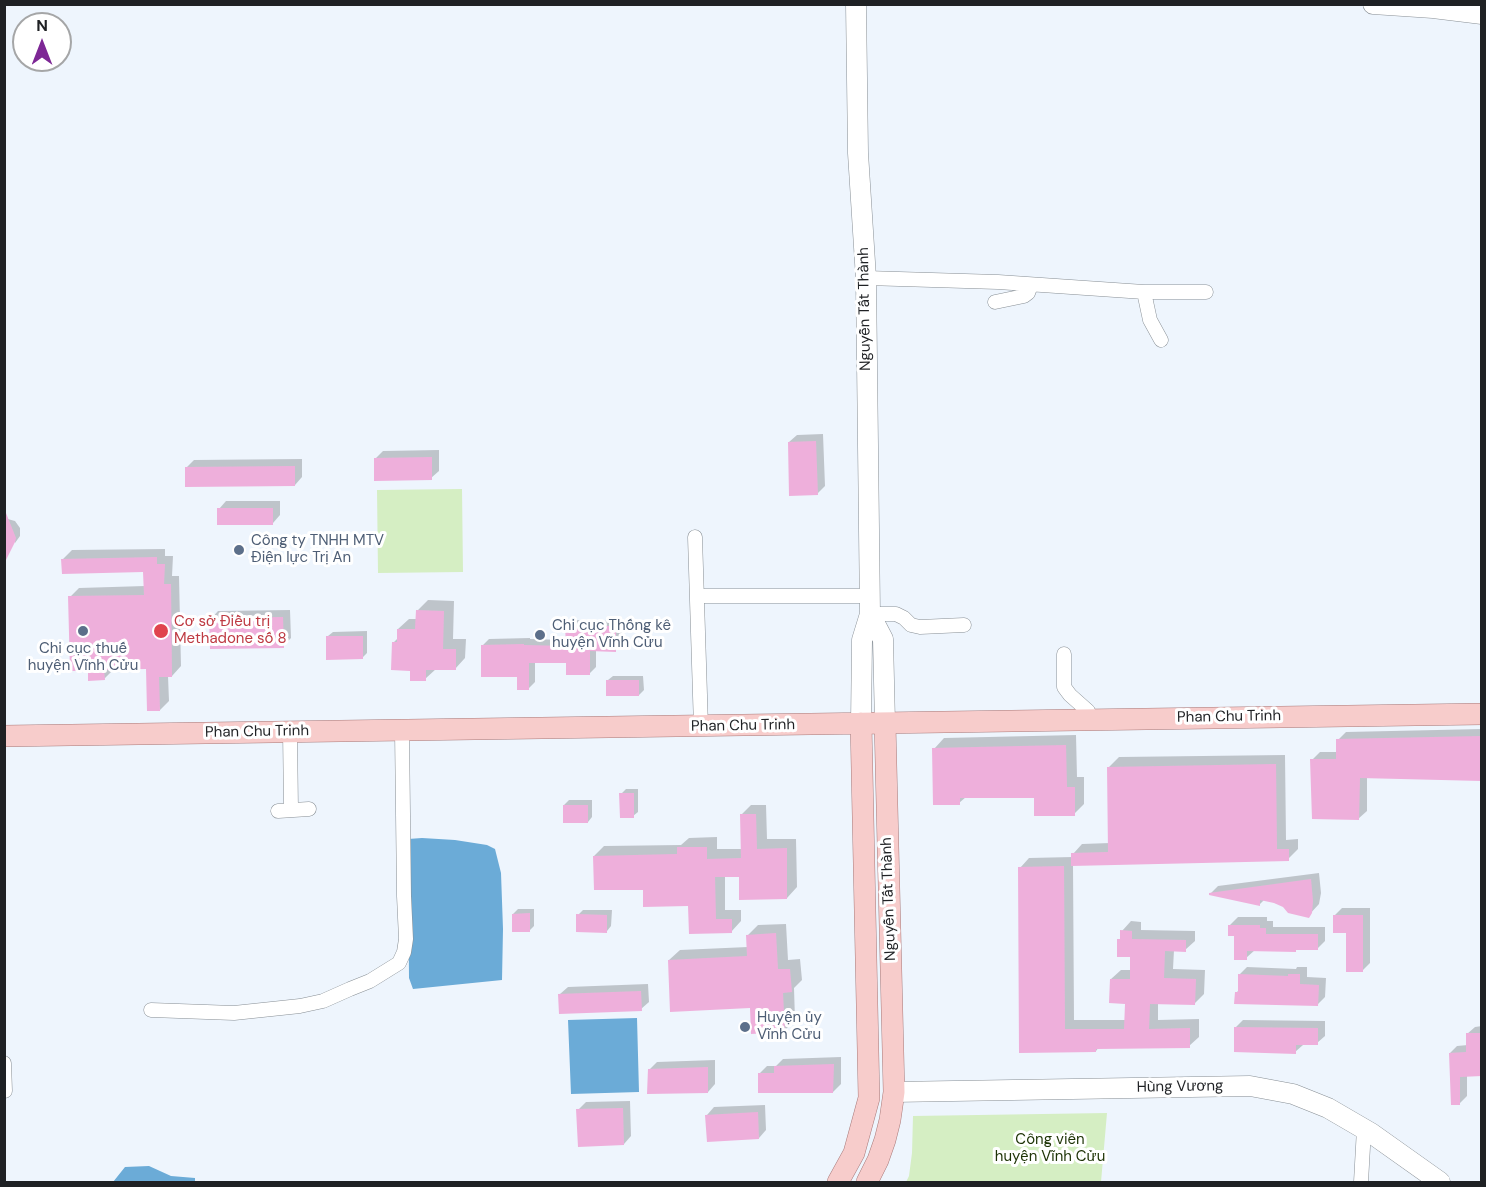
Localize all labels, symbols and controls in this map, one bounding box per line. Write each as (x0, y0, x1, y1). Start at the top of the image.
north arrow (12, 12, 72, 72)
text: N (36, 15, 48, 36)
street label: Nguyễn Tất Thành (855, 247, 875, 371)
place label: Công ty TNHH MTV Điện lực Trị An (251, 532, 384, 567)
marker: Công ty TNHH MTV Điện lực Trị An (232, 543, 246, 557)
place label: Cơ sở Điều trị Methadone số 8 (174, 613, 286, 648)
place label: Chi cục Thống kê huyện Vĩnh Cửu (552, 617, 671, 652)
marker: Cơ sở Điều trị Methadone số 8 (152, 622, 170, 640)
marker: Chi cục thuế huyện Vĩnh Cửu (76, 624, 90, 638)
marker: Chi cục Thống kê huyện Vĩnh Cửu (533, 628, 547, 642)
place label: Chi cục thuế huyện Vĩnh Cửu (28, 640, 138, 675)
street label: Phan Chu Trinh (1177, 707, 1281, 727)
street label: Phan Chu Trinh (691, 716, 795, 736)
street label: Phan Chu Trinh (205, 722, 309, 742)
street label: Nguyễn Tất Thành (878, 837, 900, 961)
place label: Huyện ủy Vĩnh Cửu (757, 1009, 822, 1044)
marker: Huyện ủy Vĩnh Cửu (738, 1020, 752, 1034)
street label: Hùng Vương (1137, 1077, 1223, 1097)
park label: Công viên huyện Vĩnh Cửu (995, 1131, 1105, 1166)

